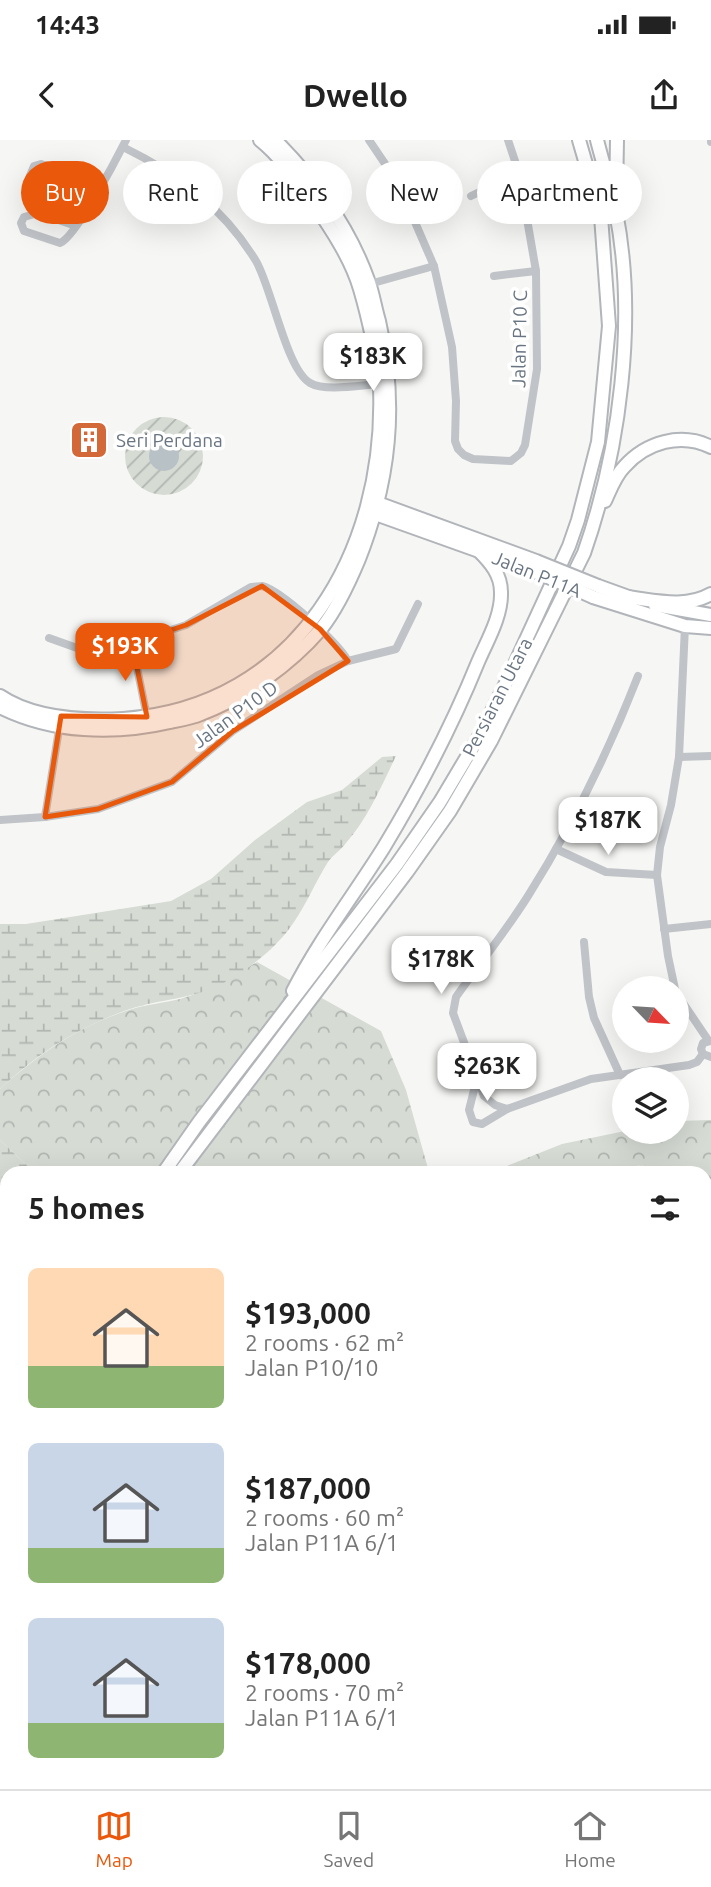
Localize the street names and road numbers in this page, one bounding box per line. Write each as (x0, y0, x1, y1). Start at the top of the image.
street label: Jalan P10 C (507, 290, 531, 388)
street label: Jalan P11A (489, 546, 585, 602)
street label: Persiaran Utara (458, 634, 536, 760)
street label: Jalan P10 D (188, 676, 282, 752)

